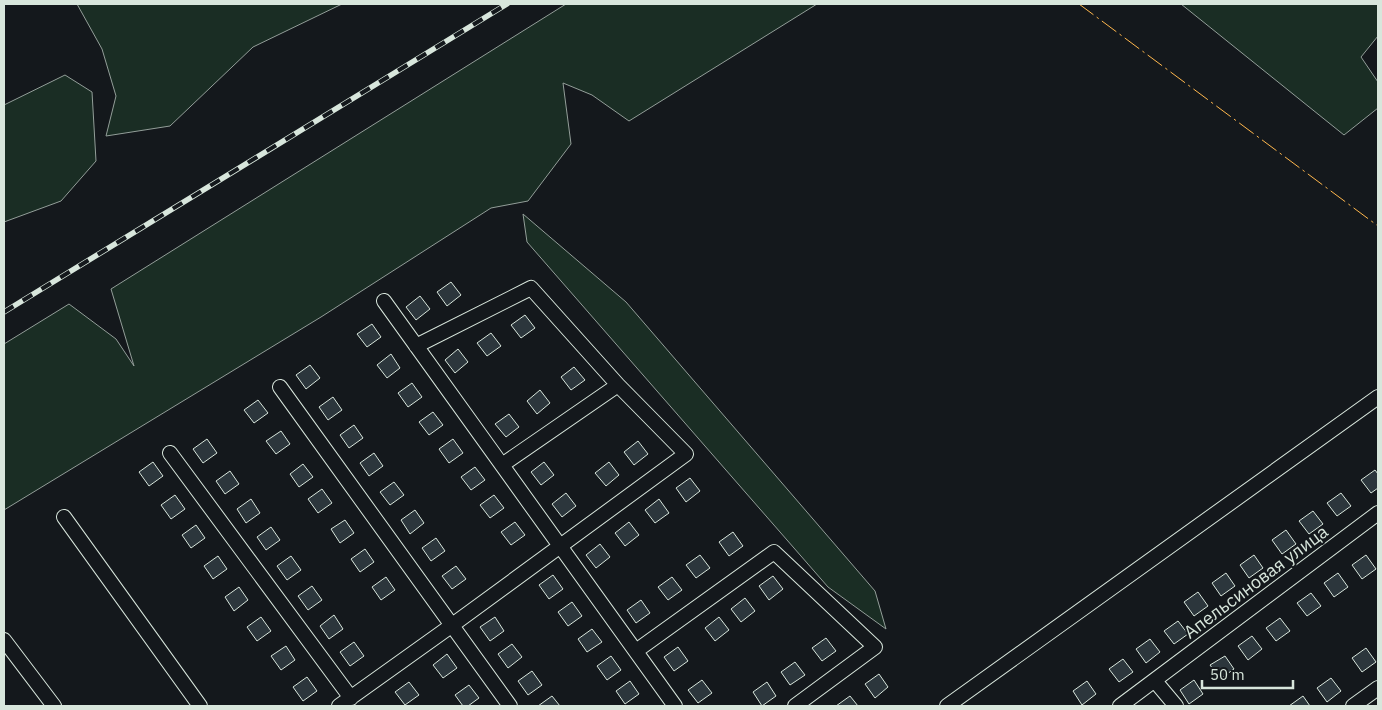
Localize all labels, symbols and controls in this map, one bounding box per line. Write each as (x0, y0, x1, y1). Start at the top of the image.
street label: Апельсиновая улица (1179, 520, 1333, 643)
scale bar (1202, 658, 1293, 690)
text: 50 m (1210, 665, 1245, 684)

